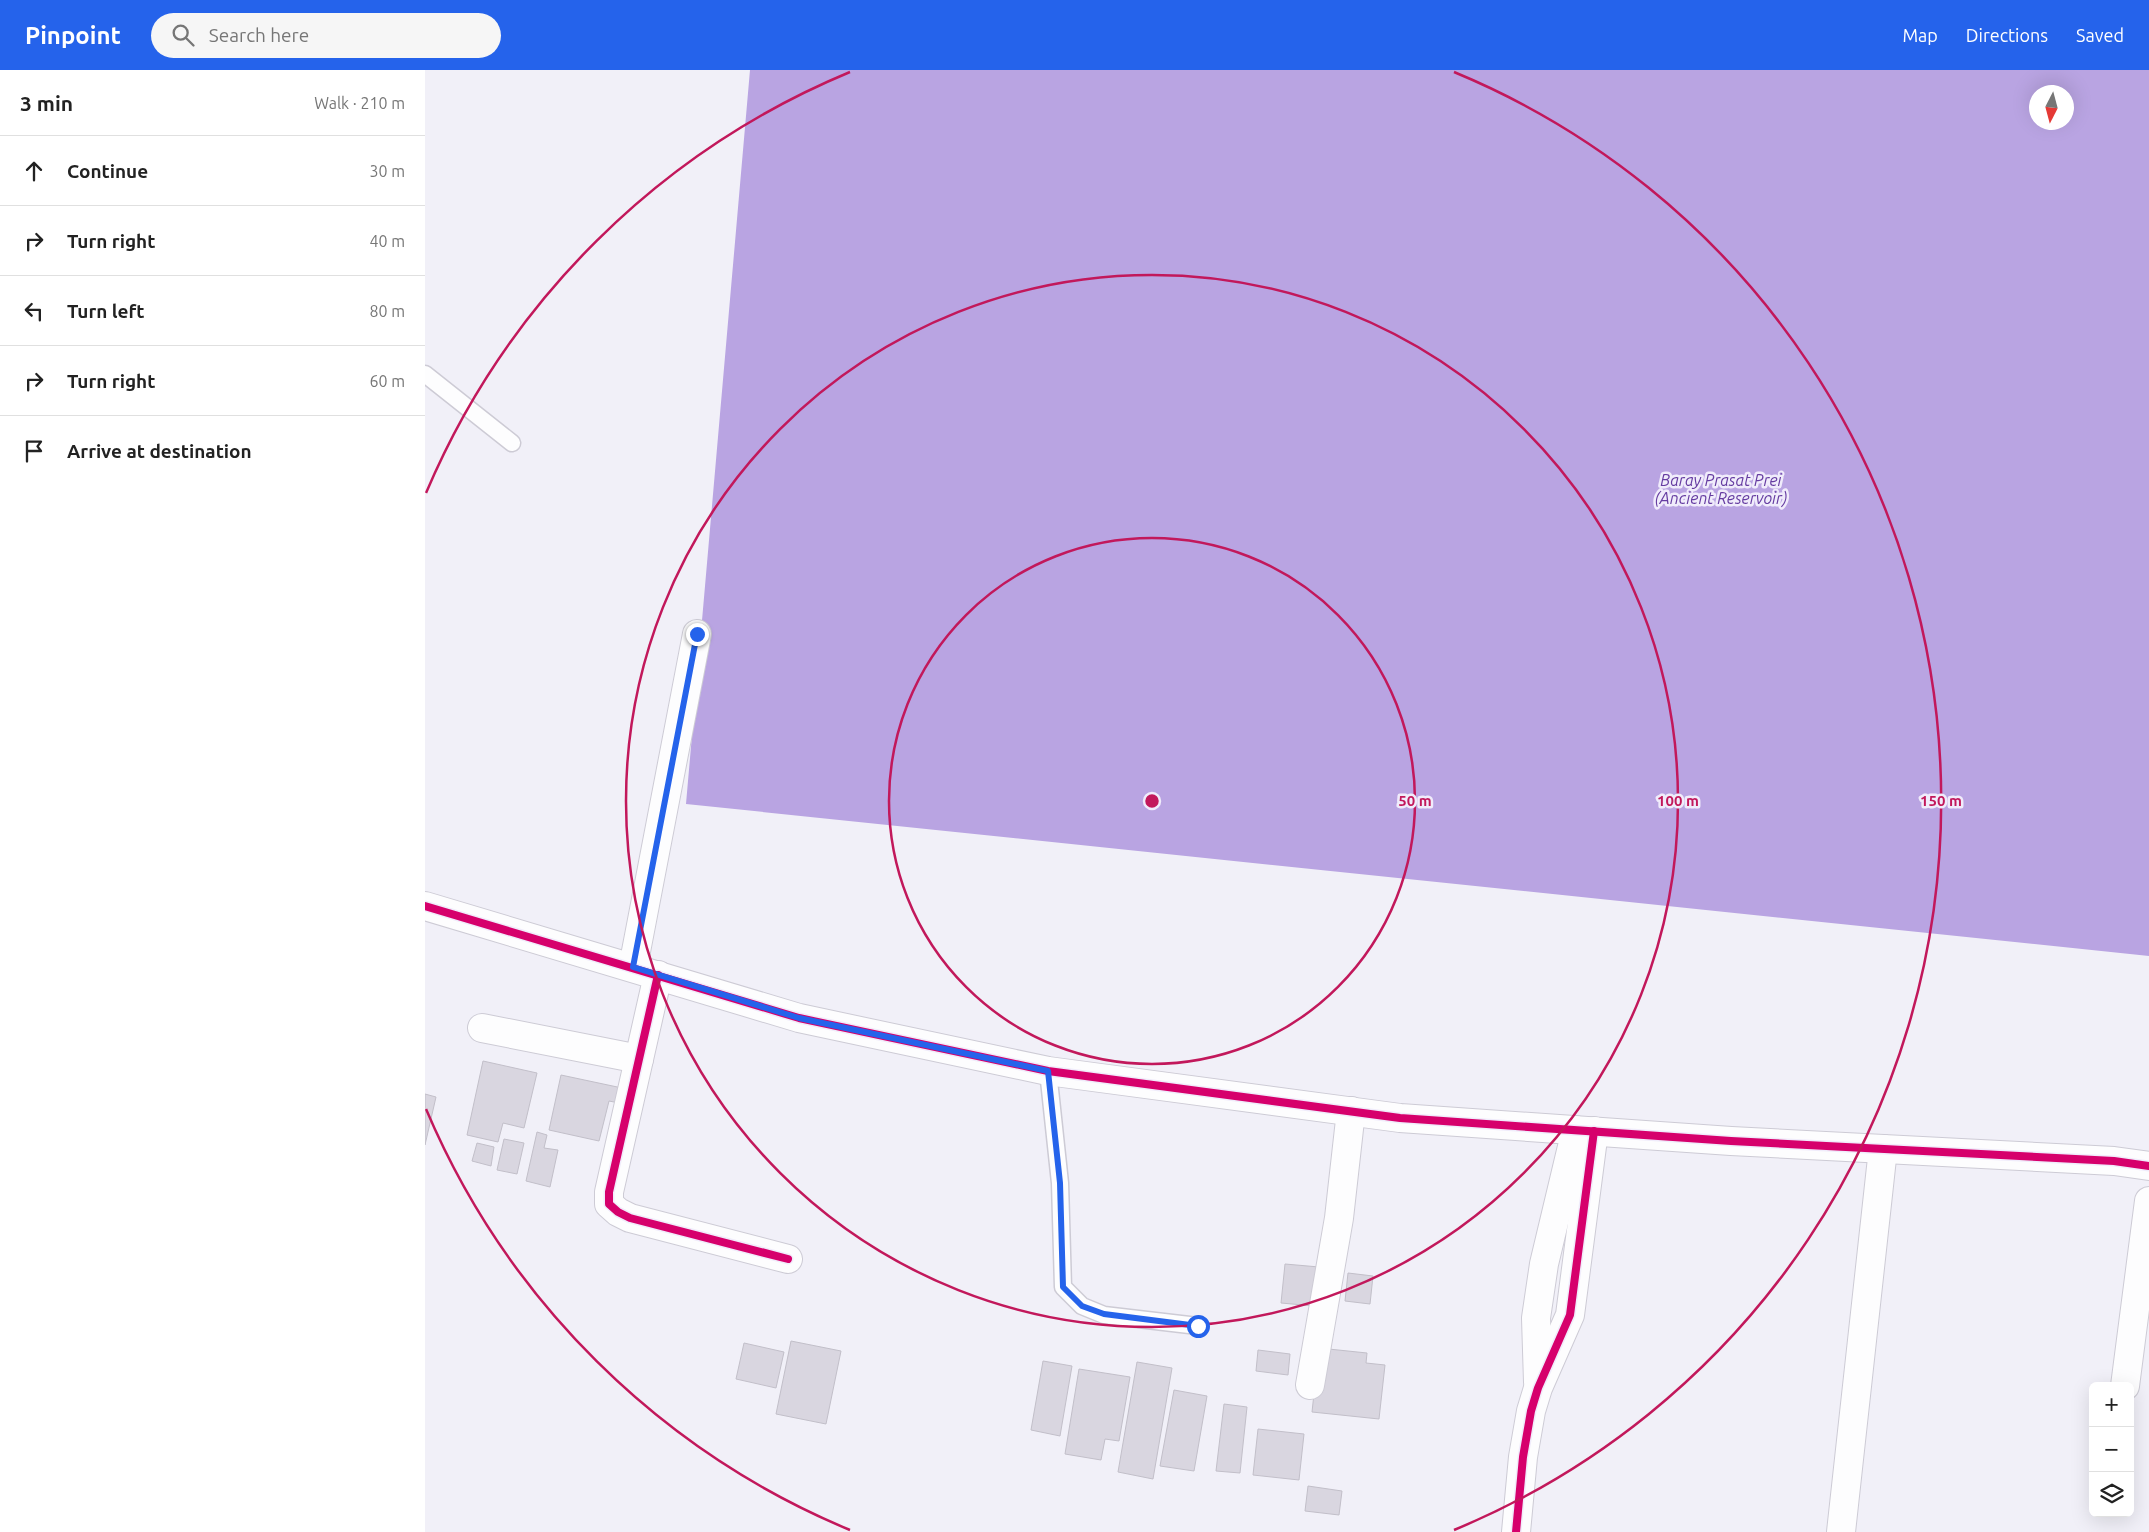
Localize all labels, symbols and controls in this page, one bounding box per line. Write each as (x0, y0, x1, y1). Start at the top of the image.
search box (151, 13, 501, 58)
icon: search (169, 21, 197, 49)
text: Pinpoint (25, 22, 121, 49)
text: Search here (209, 24, 309, 46)
text: Map (1902, 25, 1938, 45)
text: Directions (1966, 25, 2048, 45)
text: Saved (2076, 25, 2124, 45)
north arrow (2029, 85, 2074, 130)
text: 3 min (20, 91, 73, 115)
text: Walk · 210 m (314, 94, 405, 112)
icon: ahead (20, 157, 48, 185)
text: Continue (67, 160, 148, 182)
text: 30 m (369, 162, 405, 180)
icon: right (20, 227, 48, 255)
text: Turn right (67, 230, 155, 252)
text: 40 m (369, 232, 405, 250)
icon: left (20, 297, 48, 325)
text: Turn left (67, 300, 145, 322)
text: 80 m (369, 302, 405, 320)
icon: right (20, 367, 48, 395)
text: Turn right (67, 370, 155, 392)
text: 60 m (369, 372, 405, 390)
icon: arrive (20, 437, 48, 465)
text: Arrive at destination (67, 440, 252, 462)
water label: Baray Prasat Prei (Ancient Reservoir) (1655, 471, 1787, 508)
route end (686, 623, 709, 646)
centre of rings (1143, 792, 1161, 810)
text: 50 m (1398, 792, 1432, 809)
text: 100 m (1657, 792, 1699, 809)
text: 150 m (1920, 792, 1962, 809)
route start (1187, 1315, 1210, 1338)
map controls (2089, 1382, 2134, 1517)
button: + (2089, 1382, 2134, 1427)
button: − (2089, 1427, 2134, 1472)
button: layers (2089, 1472, 2134, 1517)

